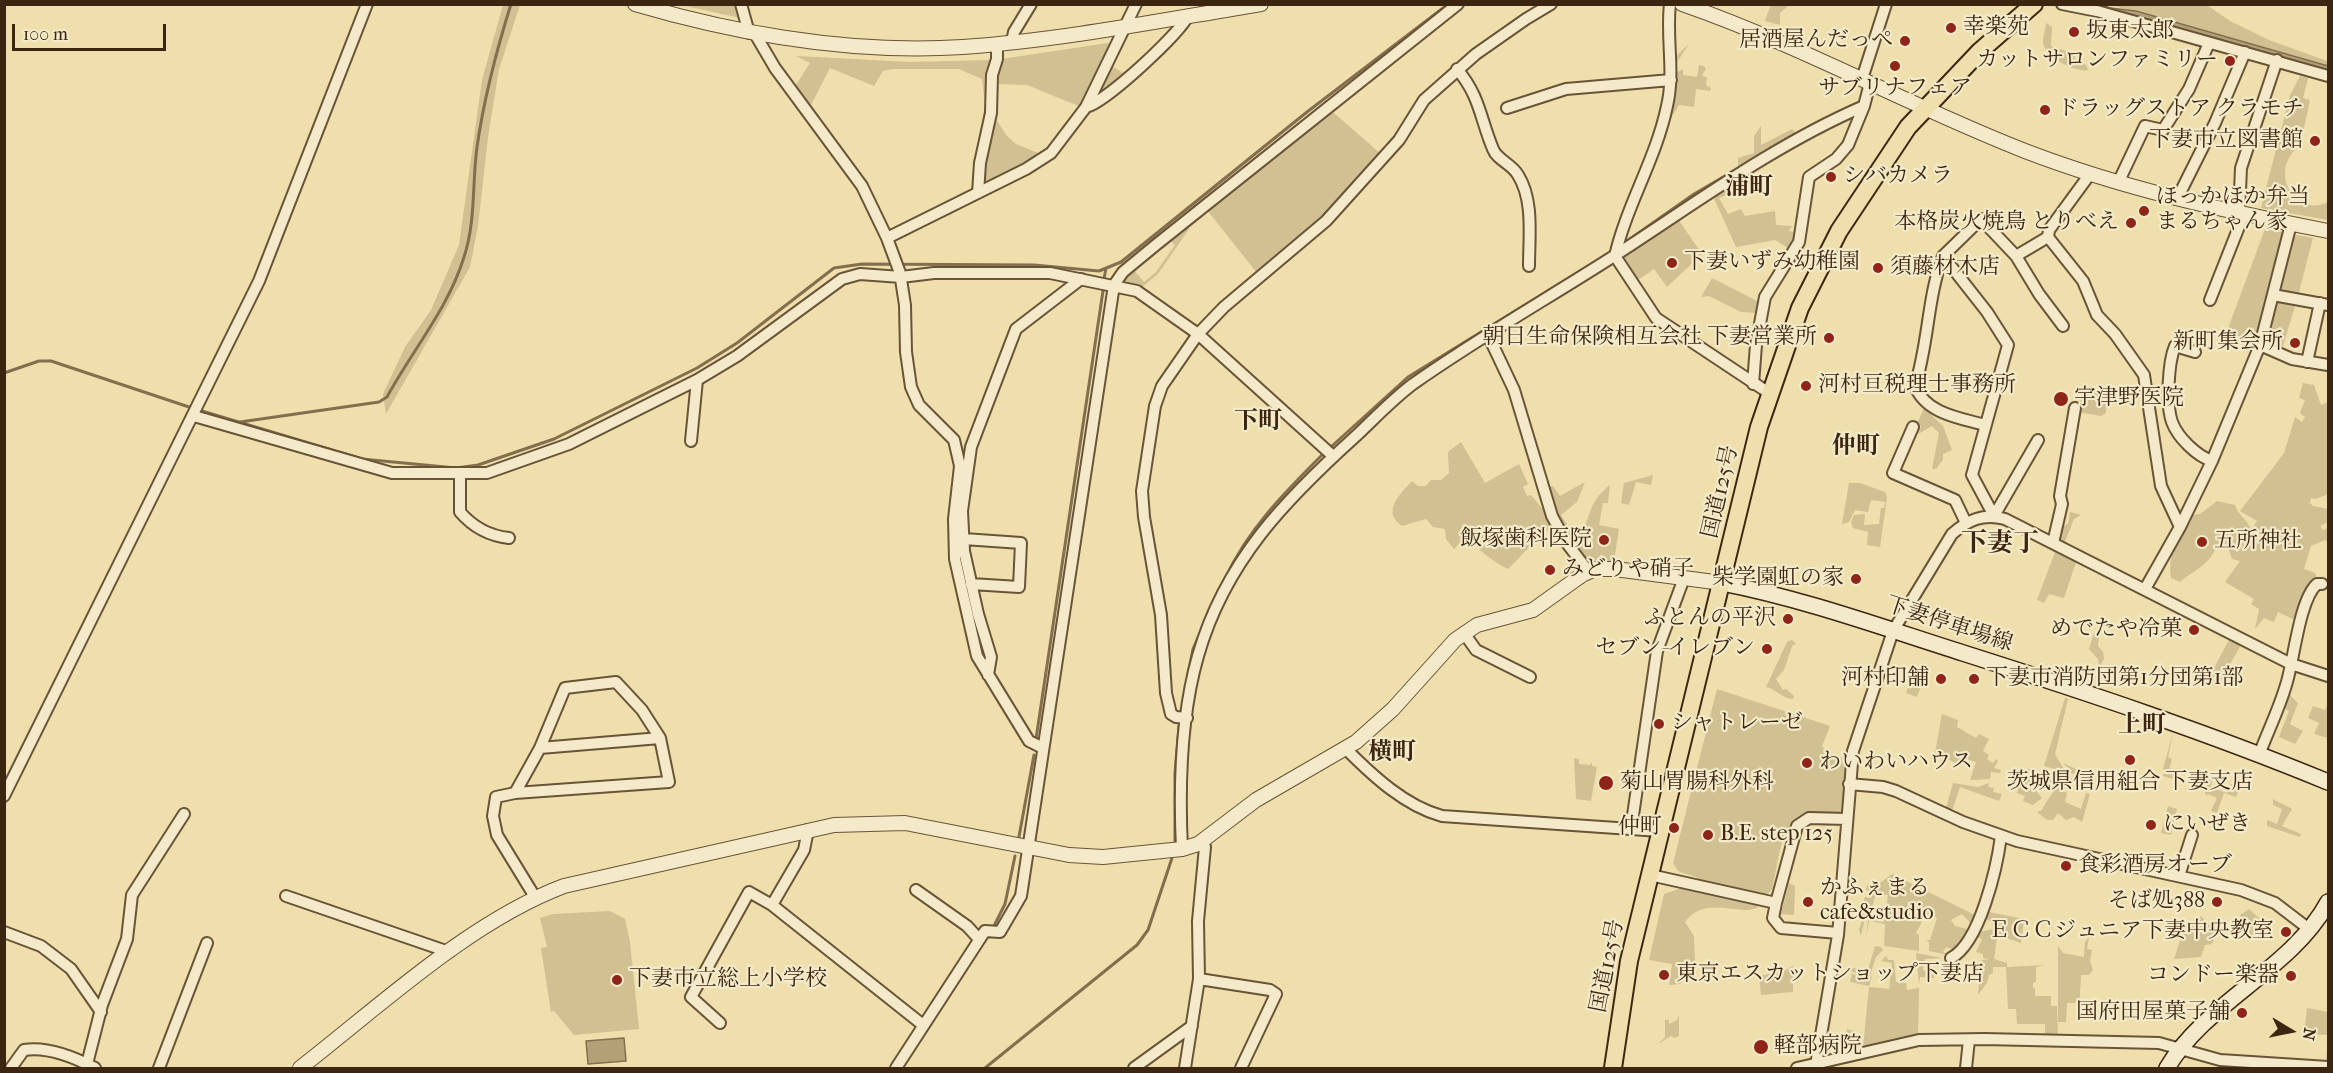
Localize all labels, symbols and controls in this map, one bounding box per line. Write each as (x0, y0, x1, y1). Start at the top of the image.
scale bar (15, 12, 170, 50)
place label: 幸楽苑 (1963, 15, 2029, 41)
place label: 坂東太郎 (2086, 19, 2174, 45)
marker: 幸楽苑 (1944, 21, 1958, 35)
text: 100 m (23, 24, 68, 45)
marker: 坂東太郎 (2067, 25, 2081, 39)
place label: 居酒屋んだっぺ (1739, 28, 1893, 54)
marker: 居酒屋んだっぺ (1898, 34, 1912, 48)
place label: カットサロンファミリー (1976, 48, 2218, 74)
marker: カットサロンファミリー (2223, 54, 2237, 68)
marker: サブリナフェア (1888, 59, 1902, 73)
place label: サブリナフェア (1818, 76, 1972, 102)
place label: ドラッグストア クラモチ (2057, 97, 2304, 123)
marker: ドラッグストア クラモチ (2038, 103, 2052, 117)
place label: 下妻市立図書館 (2149, 128, 2303, 154)
marker: 下妻市立図書館 (2308, 134, 2322, 148)
place label: シバカメラ (1843, 164, 1953, 190)
marker: シバカメラ (1824, 170, 1838, 184)
district label: 浦町 (1725, 174, 1773, 202)
place label: ほっかほか弁当 まるちゃん家 (2156, 185, 2310, 236)
marker: ほっかほか弁当 まるちゃん家 (2137, 204, 2151, 218)
place label: 本格炭火焼鳥 とりべえ (1894, 210, 2119, 236)
marker: 本格炭火焼鳥 とりべえ (2124, 216, 2138, 230)
place label: 下妻いずみ幼稚園 (1684, 250, 1860, 276)
place label: 須藤材木店 (1890, 255, 2000, 281)
marker: 下妻いずみ幼稚園 (1665, 256, 1679, 270)
marker: 須藤材木店 (1871, 261, 1885, 275)
place label: 朝日生命保険相互会社 下妻営業所 (1482, 325, 1817, 351)
place label: 新町集会所 (2173, 330, 2283, 356)
marker: 朝日生命保険相互会社 下妻営業所 (1822, 331, 1836, 345)
marker: 新町集会所 (2288, 336, 2302, 350)
place label: 河村亘税理士事務所 (1818, 373, 2016, 399)
marker: 河村亘税理士事務所 (1799, 379, 1813, 393)
place label: 宇津野医院 (2074, 386, 2184, 412)
marker: 宇津野医院 (2052, 390, 2070, 408)
district label: 下町 (1234, 408, 1282, 436)
district label: 仲町 (1832, 433, 1880, 461)
street label: 国道125号 (1697, 443, 1745, 541)
place label: 飯塚歯科医院 (1460, 527, 1592, 553)
district label: 下妻丁 (1961, 529, 2039, 561)
place label: 五所神社 (2214, 529, 2302, 555)
marker: 飯塚歯科医院 (1597, 533, 1611, 547)
marker: 五所神社 (2195, 535, 2209, 549)
place label: みどりや硝子 (1562, 557, 1694, 583)
marker: みどりや硝子 (1543, 563, 1557, 577)
place label: 柴学園虹の家 (1712, 566, 1844, 592)
marker: 柴学園虹の家 (1849, 572, 1863, 586)
street label: 下妻停車場線 (1882, 592, 2016, 658)
place label: ふとんの平沢 (1644, 606, 1776, 632)
marker: ふとんの平沢 (1781, 612, 1795, 626)
place label: めでたや冷菓 (2050, 617, 2182, 643)
marker: めでたや冷菓 (2187, 623, 2201, 637)
place label: セブン-イレブン (1595, 636, 1755, 662)
marker: セブン-イレブン (1760, 642, 1774, 656)
place label: 河村印舗 (1841, 666, 1929, 692)
place label: 下妻市消防団第1分団第1部 (1986, 666, 2244, 692)
marker: 河村印舗 (1934, 672, 1948, 686)
marker: 下妻市消防団第1分団第1部 (1967, 672, 1981, 686)
place label: シャトレーゼ (1671, 711, 1803, 737)
district label: 上町 (2118, 712, 2166, 740)
marker: シャトレーゼ (1652, 717, 1666, 731)
district label: 横町 (1368, 739, 1416, 767)
place label: わいわいハウス (1819, 750, 1973, 776)
marker: 茨城県信用組合 下妻支店 (2123, 753, 2137, 767)
marker: わいわいハウス (1800, 756, 1814, 770)
place label: 菊山胃腸科外科 (1620, 770, 1774, 796)
place label: 茨城県信用組合 下妻支店 (2007, 770, 2253, 796)
marker: 菊山胃腸科外科 (1597, 774, 1615, 792)
place label: にいぜき (2163, 812, 2251, 838)
place label: 仲町 (1618, 815, 1662, 841)
marker: にいぜき (2144, 818, 2158, 832)
marker: 仲町 (1667, 821, 1681, 835)
place label: B.E. step 125 (1720, 822, 1833, 848)
marker: B.E. step 125 (1701, 828, 1715, 842)
place label: 食彩酒房オーブ (2078, 853, 2232, 879)
marker: 食彩酒房オーブ (2059, 859, 2073, 873)
place label: かふぇまる cafe&studio (1820, 876, 1934, 927)
place label: そば処388 (2108, 889, 2205, 915)
marker: かふぇまる cafe&studio (1801, 895, 1815, 909)
marker: そば処388 (2210, 895, 2224, 909)
street label: 国道125号 (1586, 917, 1630, 1015)
place label: ＥＣＣジュニア下妻中央教室 (1988, 919, 2274, 945)
marker: ＥＣＣジュニア下妻中央教室 (2279, 925, 2293, 939)
place label: 東京エスカットショップ下妻店 (1676, 962, 1984, 988)
place label: コンドー楽器 (2147, 963, 2279, 989)
place label: 下妻市立総上小学校 (629, 967, 827, 993)
marker: 東京エスカットショップ下妻店 (1657, 968, 1671, 982)
marker: コンドー楽器 (2284, 969, 2298, 983)
marker: 下妻市立総上小学校 (610, 973, 624, 987)
place label: 国府田屋菓子舗 (2076, 1000, 2230, 1026)
north arrow (2261, 1001, 2321, 1061)
marker: 国府田屋菓子舗 (2235, 1006, 2249, 1020)
text: N (2299, 1027, 2320, 1042)
place label: 軽部病院 (1774, 1034, 1862, 1060)
marker: 軽部病院 (1752, 1038, 1770, 1056)

